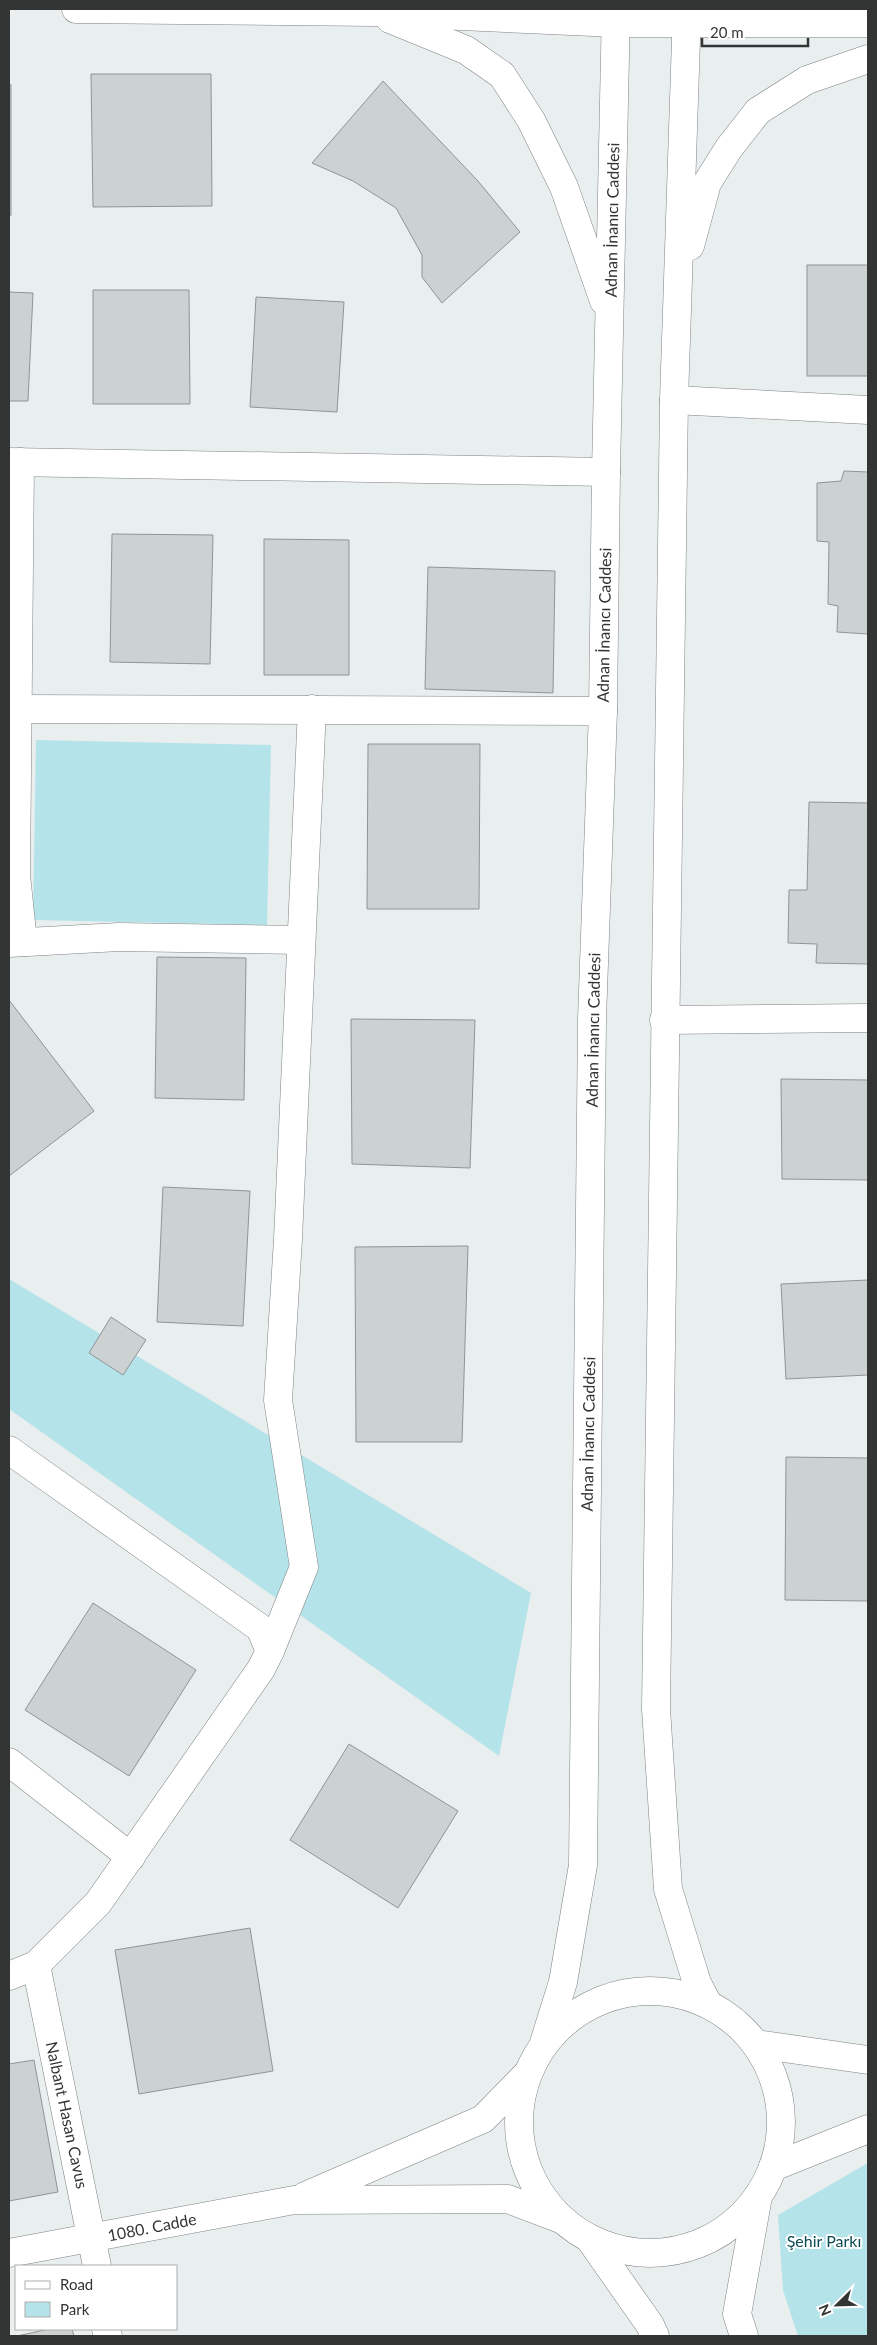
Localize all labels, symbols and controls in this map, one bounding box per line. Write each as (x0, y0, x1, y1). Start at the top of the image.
scale bar (702, 15, 808, 47)
text: 20 m (710, 23, 744, 41)
street label: Adnan İnanıcı Caddesi (601, 142, 622, 298)
street label: Adnan İnanıcı Caddesi (593, 547, 614, 703)
street label: Adnan İnanıcı Caddesi (582, 952, 603, 1108)
street label: Adnan İnanıcı Caddesi (577, 1356, 598, 1512)
street label: Nalbant Hasan Cavus (43, 2040, 92, 2190)
street label: 1080. Cadde (106, 2209, 198, 2244)
park label: Şehir Parkı (787, 2231, 861, 2250)
legend (15, 2265, 178, 2330)
text: Road (60, 2275, 93, 2293)
north arrow (812, 2280, 862, 2330)
text: Park (60, 2300, 90, 2318)
text: N (815, 2302, 835, 2319)

